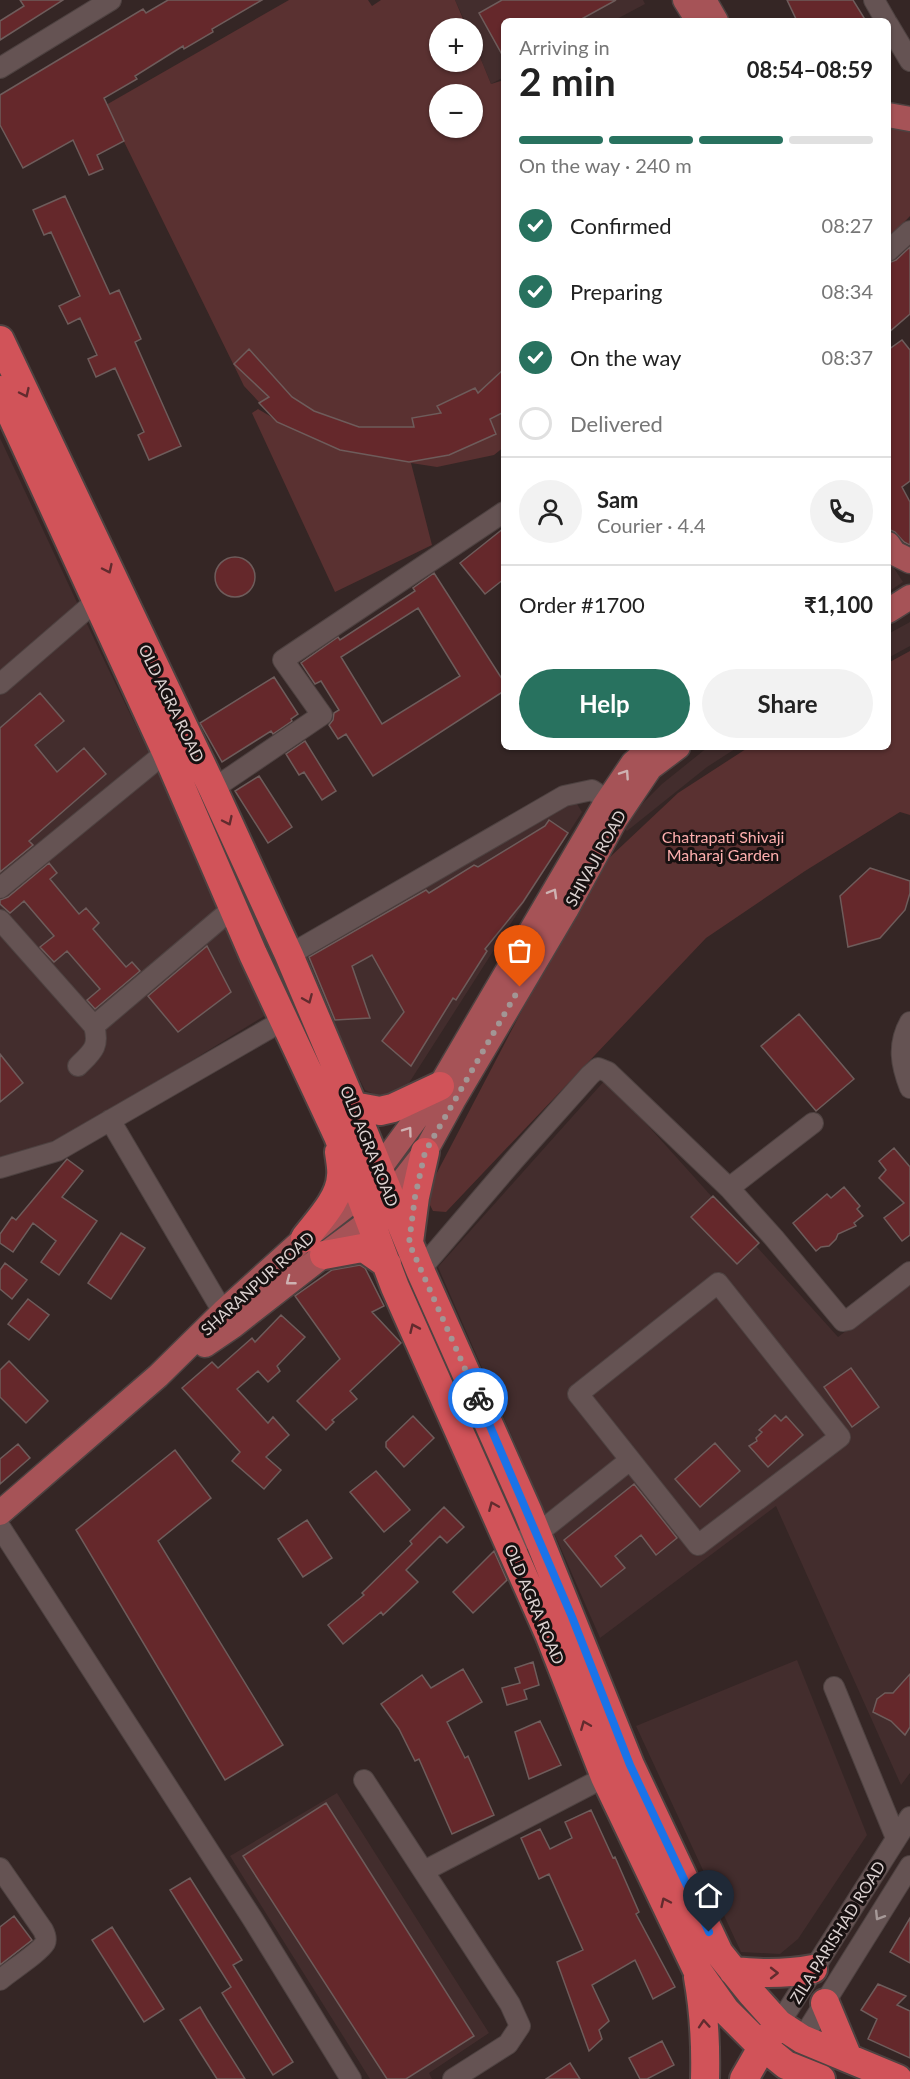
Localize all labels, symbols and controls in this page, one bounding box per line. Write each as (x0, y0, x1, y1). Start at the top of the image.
map controls (429, 18, 483, 138)
button: + (429, 18, 483, 72)
text: Arriving in (519, 35, 610, 59)
text: 08:54–08:59 (747, 56, 873, 83)
text: 2 min (519, 58, 616, 104)
button: − (429, 84, 483, 138)
text: On the way · 240 m (519, 153, 692, 177)
icon: check (519, 209, 552, 242)
text: Confirmed (570, 212, 672, 239)
text: 08:27 (822, 213, 873, 237)
icon: check (519, 275, 552, 308)
text: Preparing (570, 278, 662, 305)
text: 08:34 (822, 279, 873, 303)
icon: check (519, 341, 552, 374)
text: On the way (570, 344, 681, 371)
text: 08:37 (822, 345, 873, 369)
one-way arrow (17, 386, 29, 397)
text: Delivered (570, 410, 663, 437)
button: person (519, 480, 582, 543)
button: phone (810, 480, 873, 543)
text: Sam (597, 486, 639, 513)
text: Courier · 4.4 (597, 513, 706, 537)
one-way arrow (100, 563, 112, 574)
text: Order #1700 (519, 591, 645, 618)
text: ₹1,100 (804, 591, 873, 618)
street label: OLD AGRA ROAD (135, 641, 209, 765)
button: Help (519, 669, 690, 738)
button: Share (702, 669, 873, 738)
one-way arrow (618, 770, 629, 781)
street label: SHIVAJI ROAD (561, 807, 629, 909)
one-way arrow (220, 815, 232, 826)
park label: Chatrapati Shivaji Maharaj Garden (662, 827, 784, 864)
one-way arrow (545, 889, 557, 899)
pin (494, 925, 545, 987)
icon: bag (503, 934, 536, 967)
one-way arrow (300, 993, 312, 1004)
street label: OLD AGRA ROAD (337, 1083, 403, 1209)
one-way arrow (400, 1127, 411, 1138)
street label: SHARANPUR ROAD (196, 1227, 318, 1339)
one-way arrow (285, 1274, 296, 1285)
one-way arrow (409, 1323, 421, 1334)
courier (448, 1368, 508, 1428)
icon: bike (462, 1382, 495, 1415)
one-way arrow (488, 1502, 500, 1513)
street label: OLD AGRA ROAD (501, 1541, 569, 1667)
one-way arrow (579, 1720, 592, 1730)
street label: ZILA PARISHAD ROAD (785, 1857, 889, 2007)
pin (683, 1870, 734, 1932)
icon: home (692, 1879, 725, 1912)
one-way arrow (661, 1898, 673, 1909)
one-way arrow (875, 1909, 886, 1920)
one-way arrow (769, 1967, 778, 1979)
one-way arrow (698, 2019, 711, 2029)

